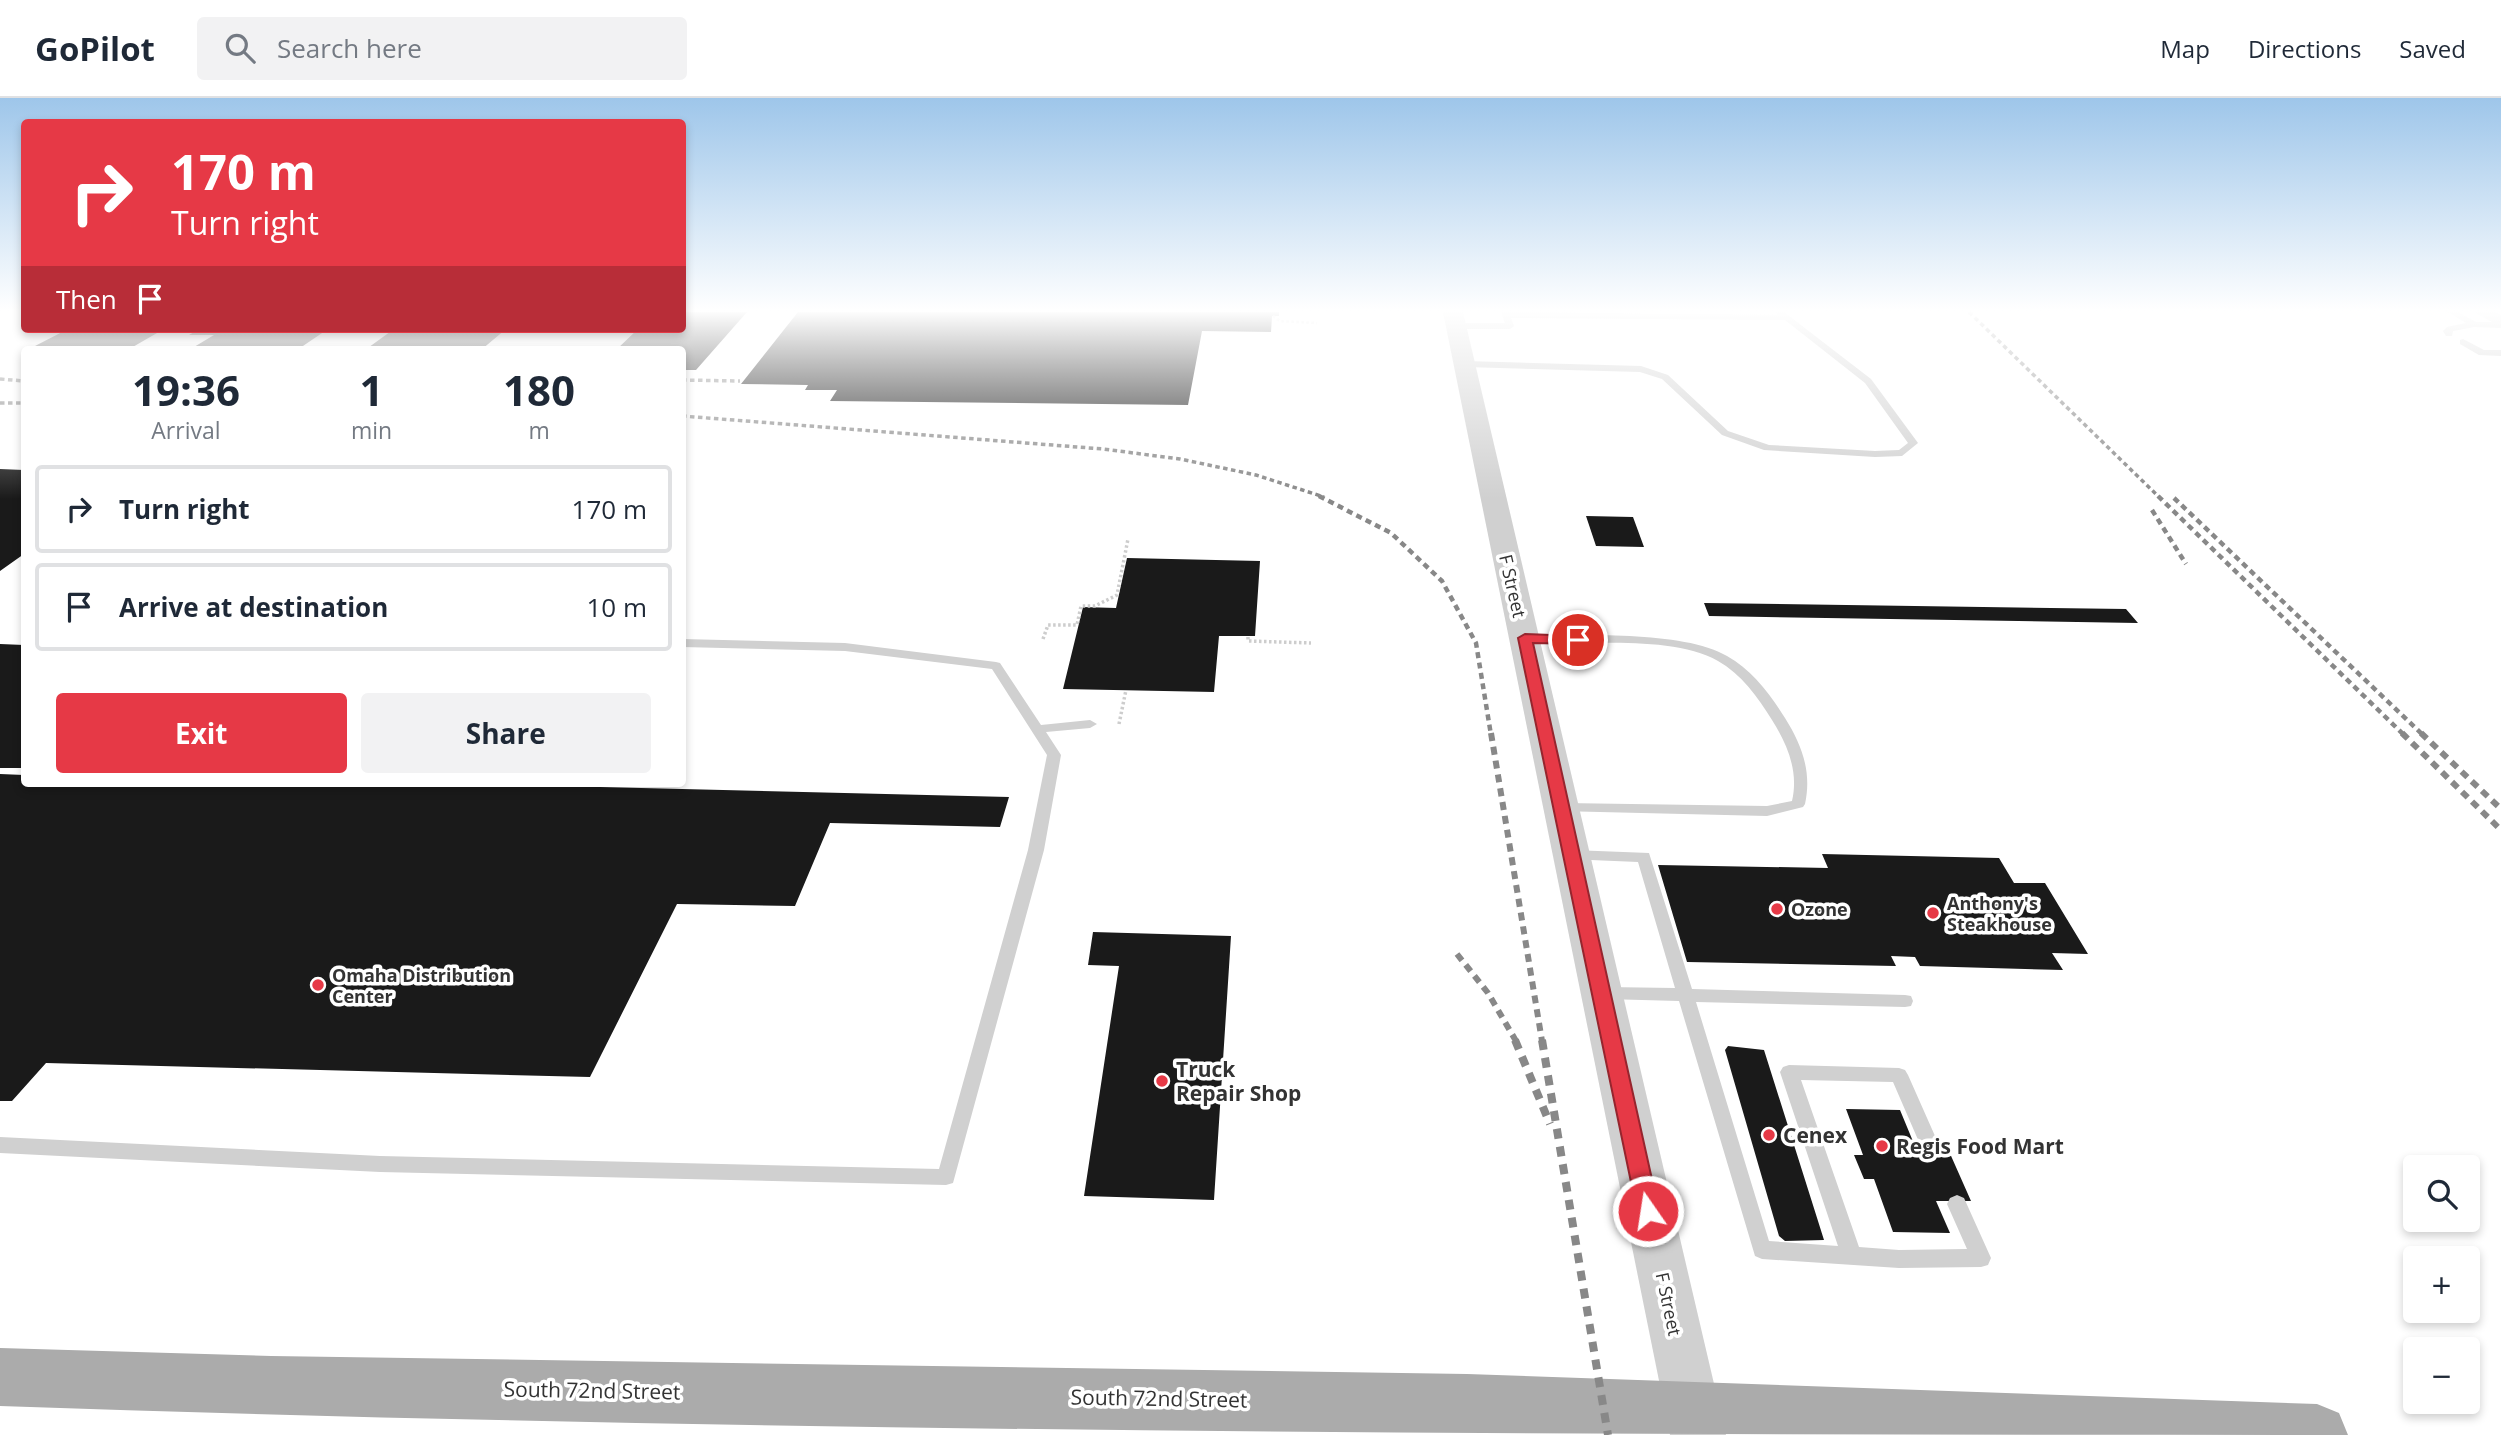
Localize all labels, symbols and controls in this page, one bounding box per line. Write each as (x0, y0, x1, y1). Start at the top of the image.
search box (197, 17, 687, 80)
text: GoPilot (35, 26, 155, 71)
icon: search (221, 29, 259, 67)
text: Search here (277, 30, 422, 66)
text: Map (2160, 32, 2210, 65)
text: Directions (2248, 32, 2361, 65)
text: Saved (2399, 32, 2466, 65)
text: 170 m (171, 138, 316, 204)
icon: right (56, 147, 147, 238)
text: Turn right (171, 201, 319, 244)
icon: arrive (131, 280, 169, 318)
text: Then (56, 281, 117, 317)
text: 19:36 (132, 361, 240, 418)
text: 1 (359, 361, 384, 418)
text: 180 (503, 361, 575, 418)
text: Arrival (151, 414, 221, 446)
text: min (351, 414, 392, 446)
text: m (528, 414, 550, 446)
icon: right (60, 490, 98, 528)
text: Turn right (119, 491, 250, 527)
text: 170 m (572, 491, 647, 527)
street label: F Street (1494, 552, 1532, 620)
icon: arrive (60, 588, 98, 626)
text: Arrive at destination (119, 589, 388, 625)
text: 10 m (586, 589, 647, 625)
pin (1548, 610, 1608, 670)
icon: arrive (1559, 621, 1597, 659)
button: Exit (56, 693, 347, 773)
button: Share (361, 693, 651, 773)
place label: Anthony's Steakhouse (1947, 891, 2052, 936)
place label: Ozone (1791, 897, 1848, 921)
marker: Ozone (1769, 901, 1785, 917)
marker: Anthony's Steakhouse (1925, 905, 1941, 921)
place label: Omaha Distribution Center (332, 963, 511, 1008)
marker: Omaha Distribution Center (310, 977, 326, 993)
place label: Truck Repair Shop (1176, 1055, 1301, 1107)
marker: Truck Repair Shop (1154, 1073, 1170, 1089)
place label: Cenex (1783, 1121, 1848, 1149)
marker: Cenex (1761, 1127, 1777, 1143)
place label: Regis Food Mart (1896, 1132, 2064, 1160)
marker: Regis Food Mart (1874, 1138, 1890, 1154)
map controls (2403, 1155, 2480, 1414)
button: search (2403, 1155, 2480, 1232)
position arrow (1611, 1174, 1685, 1248)
button: + (2403, 1246, 2480, 1323)
street label: F Street (1651, 1270, 1687, 1338)
button: − (2403, 1337, 2480, 1414)
street label: South 72nd Street (503, 1374, 681, 1406)
street label: South 72nd Street (1070, 1382, 1248, 1414)

